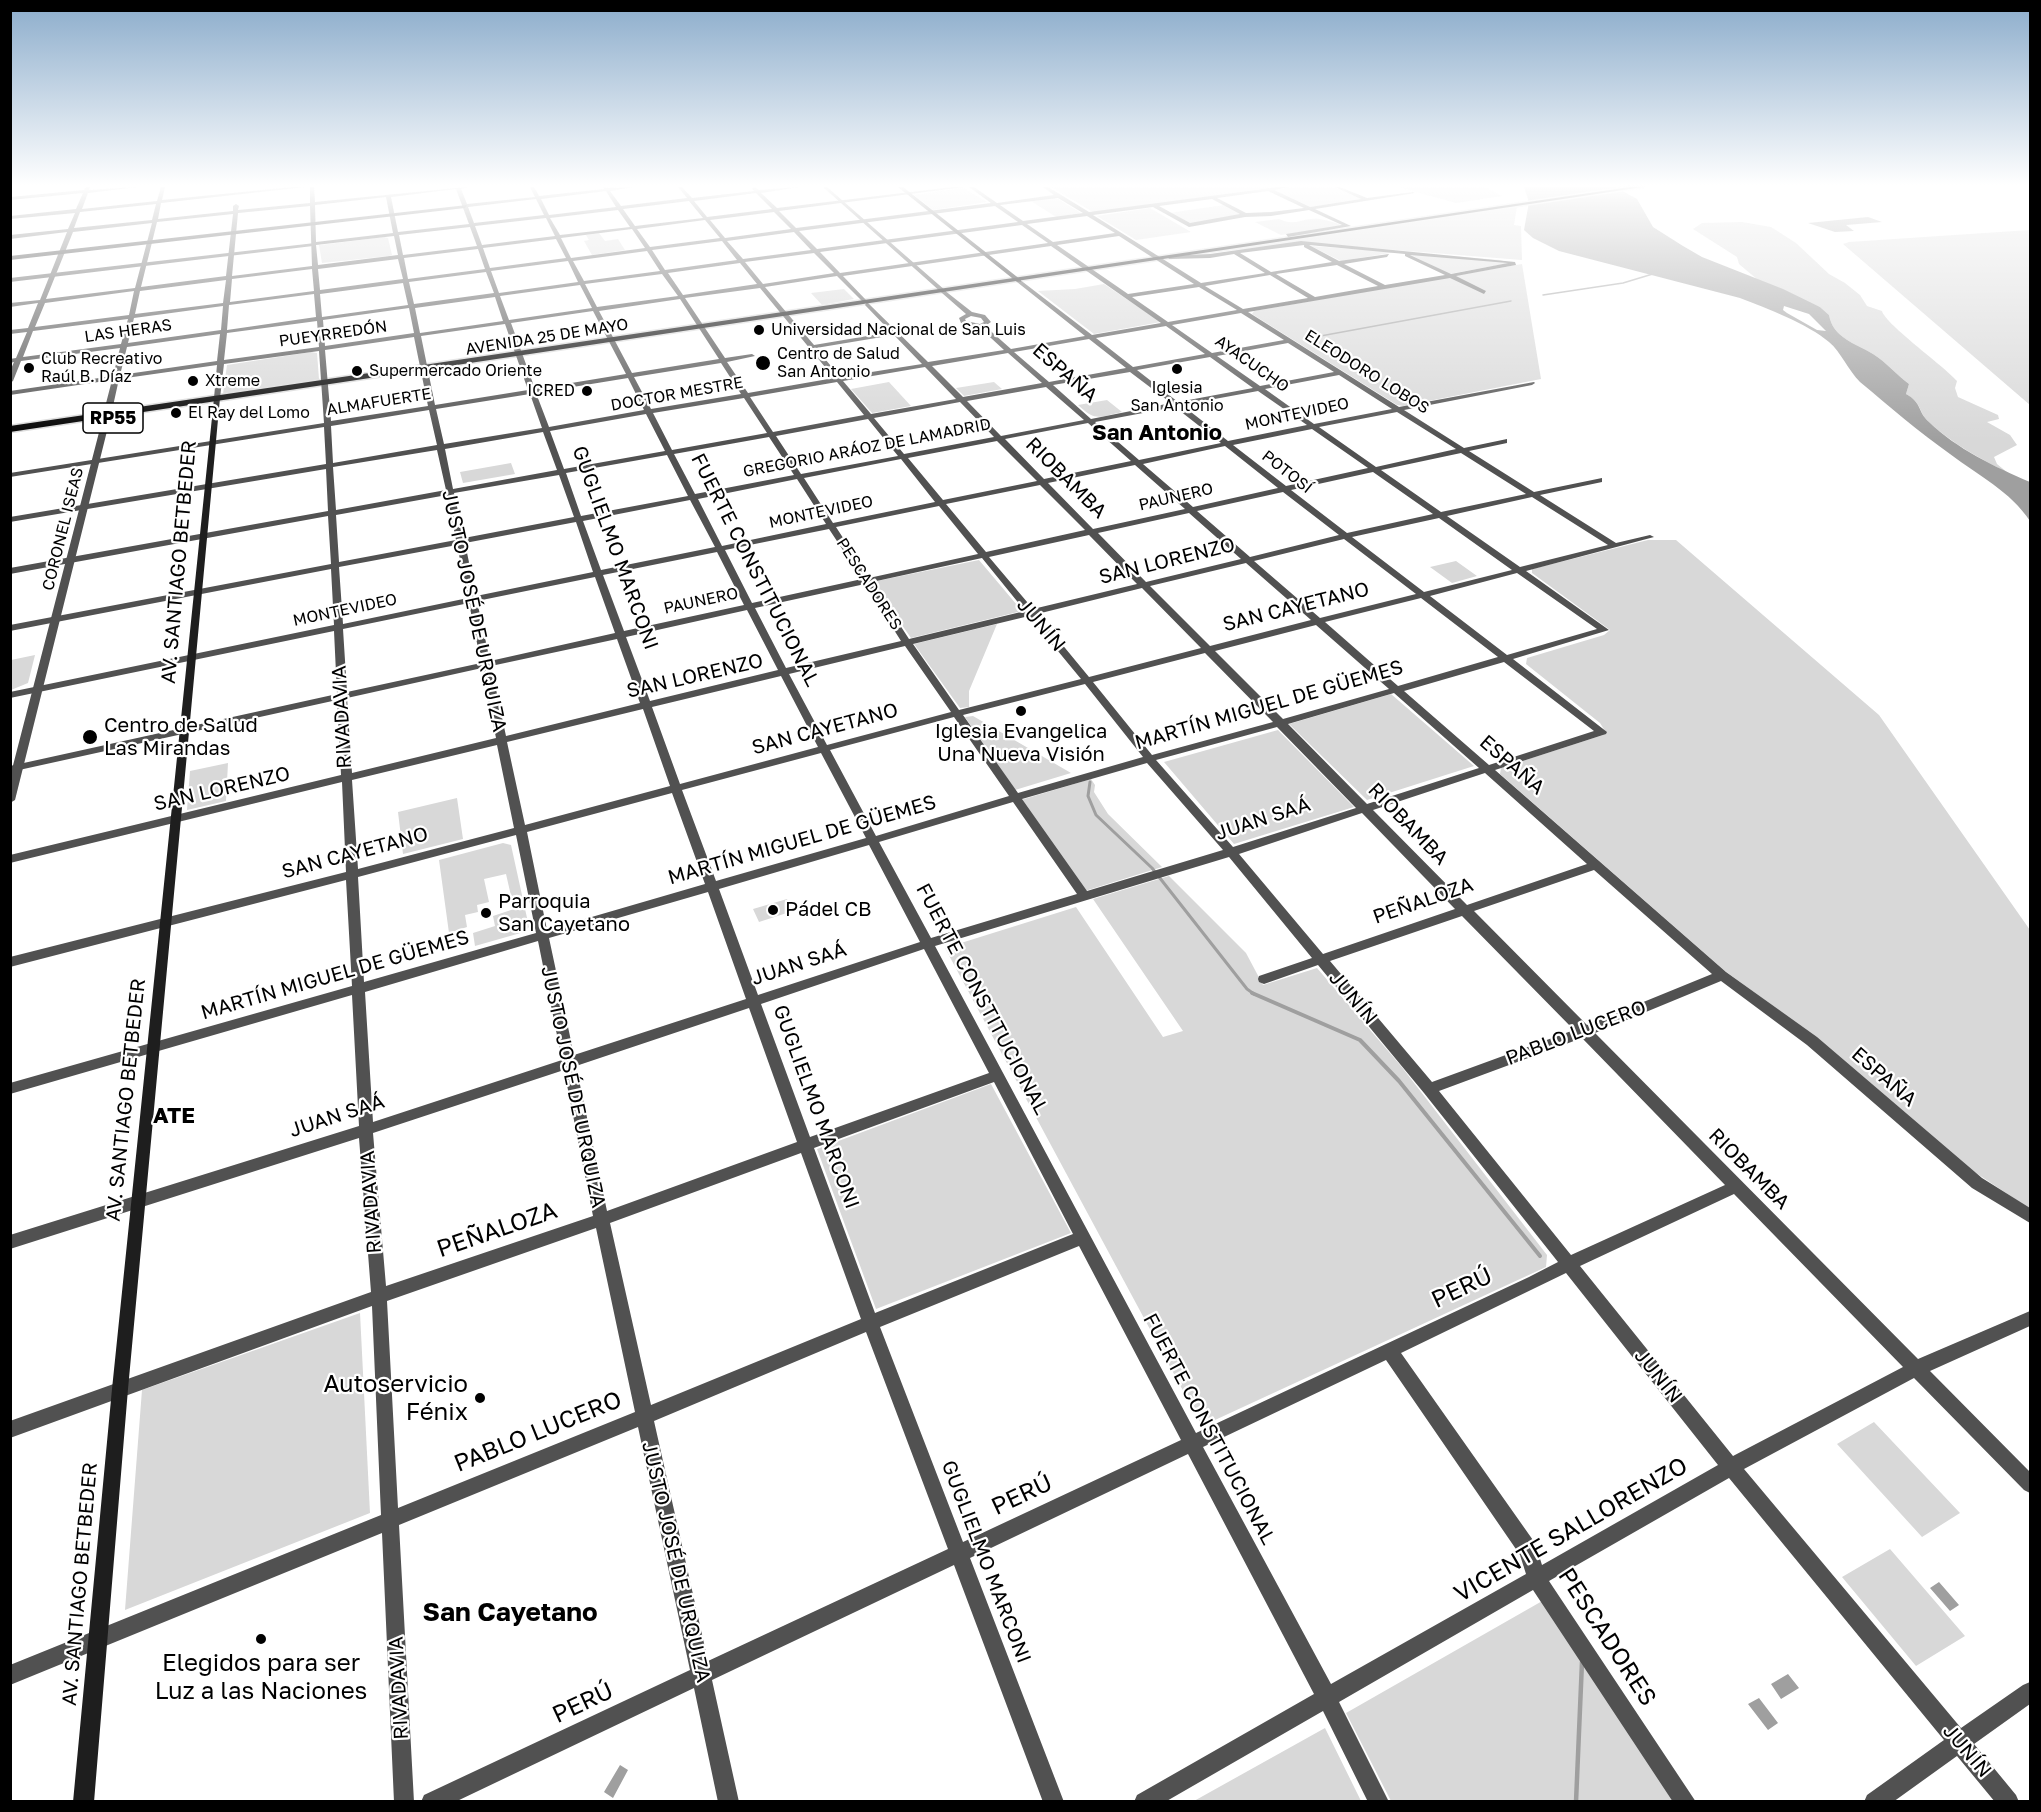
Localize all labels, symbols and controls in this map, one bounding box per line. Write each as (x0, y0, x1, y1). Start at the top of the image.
street label: LAS HERAS (83, 315, 173, 347)
street label: AVENIDA 25 DE MAYO (464, 315, 630, 359)
street label: PUEYRREDÓN (278, 317, 388, 351)
place label: Universidad Nacional de San Luis (771, 320, 1026, 340)
marker: Universidad Nacional de San Luis (752, 323, 766, 337)
street label: ELEODORO LOBOS (1301, 326, 1433, 418)
street label: AYACUCHO (1211, 332, 1293, 396)
street label: ESPAÑA (1028, 338, 1102, 408)
place label: Centro de Salud San Antonio (777, 344, 900, 382)
place label: Club Recreativo Raúl B. Díaz (41, 349, 162, 387)
marker: Centro de Salud San Antonio (754, 354, 772, 372)
marker: Club Recreativo Raúl B. Díaz (22, 361, 36, 375)
place label: Supermercado Oriente (369, 361, 542, 381)
marker: Iglesia San Antonio (1170, 362, 1184, 376)
marker: Supermercado Oriente (350, 364, 364, 378)
place label: Xtreme (205, 371, 260, 391)
street label: DOCTOR MESTRE (609, 373, 745, 415)
marker: Xtreme (186, 374, 200, 388)
place label: Iglesia San Antonio (1130, 378, 1224, 416)
place label: ICRED (527, 381, 575, 401)
street label: ALMAFUERTE (325, 384, 433, 420)
marker: ICRED (580, 384, 594, 398)
street label: MONTEVIDEO (1243, 394, 1351, 434)
road number: RP55 (83, 403, 143, 433)
place label: El Ray del Lomo (188, 403, 310, 423)
marker: El Ray del Lomo (169, 406, 183, 420)
street label: GREGORIO ARÁOZ DE LAMADRID (741, 415, 993, 481)
district label: San Antonio (1092, 420, 1222, 446)
street label: RIOBAMBA (1021, 433, 1111, 523)
street label: AV. SANTIAGO BETBEDER (156, 439, 202, 685)
street label: GUGLIELMO MARCONI (567, 443, 663, 653)
street label: POTOSÍ (1258, 446, 1316, 498)
street label: FUERTE CONSTITUCIONAL (686, 449, 824, 691)
street label: CORONEL ISEAS (38, 465, 88, 593)
street label: PAUNERO (1137, 479, 1215, 515)
street label: JUSTO JOSÉ DE URQUIZA (437, 488, 511, 734)
street label: MONTEVIDEO (767, 492, 875, 532)
street label: SAN LORENZO (1097, 533, 1237, 589)
street label: PESCADORES (832, 534, 906, 634)
street label: SAN CAYETANO (1220, 577, 1372, 637)
street label: PAUNERO (662, 584, 740, 618)
street label: MONTEVIDEO (291, 590, 399, 630)
street label: JUNÍN (1012, 593, 1070, 657)
street label: SAN LORENZO (624, 649, 766, 703)
street label: MARTÍN MIGUEL DE GÜEMES (1132, 655, 1406, 755)
street label: RIVADAVIA (327, 665, 357, 769)
street label: SAN CAYETANO (749, 698, 901, 760)
marker: Iglesia Evangelica Una Nueva Visión (1014, 704, 1028, 718)
place label: Centro de Salud Las Mirandas (104, 714, 258, 761)
place label: Iglesia Evangelica Una Nueva Visión (935, 720, 1107, 767)
marker: Centro de Salud Las Mirandas (81, 728, 99, 746)
street label: ESPAÑA (1475, 730, 1549, 800)
street label: SAN LORENZO (151, 762, 293, 816)
street label: RIOBAMBA (1363, 778, 1453, 870)
street label: MARTÍN MIGUEL DE GÜEMES (665, 790, 939, 890)
street label: JUAN SAÁ (1212, 792, 1314, 846)
street label: SAN CAYETANO (279, 822, 431, 884)
street label: PEÑALOZA (1370, 873, 1476, 929)
street label: FUERTE CONSTITUCIONAL (911, 879, 1053, 1119)
place label: Parroquia San Cayetano (498, 890, 630, 937)
place label: Pádel CB (785, 898, 871, 922)
marker: Pádel CB (766, 903, 780, 917)
marker: Parroquia San Cayetano (479, 906, 493, 920)
street label: MARTÍN MIGUEL DE GÜEMES (198, 925, 472, 1025)
street label: JUAN SAÁ (748, 937, 850, 991)
street label: JUSTO JOSÉ DE URQUIZA (536, 964, 610, 1210)
street label: JUNÍN (1324, 966, 1382, 1030)
street label: AV. SANTIAGO BETBEDER (101, 977, 151, 1223)
street label: PABLO LUCERO (1502, 995, 1650, 1071)
street label: GUGLIELMO MARCONI (768, 1002, 864, 1212)
street label: ESPAÑA (1847, 1042, 1921, 1112)
street label: JUAN SAÁ (286, 1089, 388, 1143)
district label: ATE (153, 1103, 195, 1129)
street label: RIOBAMBA (1704, 1124, 1794, 1214)
street label: RIVADAVIA (355, 1150, 387, 1254)
street label: PEÑALOZA (433, 1196, 561, 1264)
street label: PERÚ (1427, 1261, 1497, 1315)
street label: FUERTE CONSTITUCIONAL (1138, 1309, 1280, 1549)
street label: JUNÍN (1629, 1344, 1687, 1408)
place label: Autoservicio Fénix (323, 1370, 468, 1426)
street label: PABLO LUCERO (450, 1385, 626, 1479)
marker: Autoservicio Fénix (473, 1391, 487, 1405)
street label: JUSTO JOSÉ DE URQUIZA (637, 1439, 715, 1685)
street label: VICENTE SALLORENZO (1449, 1451, 1693, 1609)
street label: GUGLIELMO MARCONI (936, 1457, 1036, 1667)
street label: AV. SANTIAGO BETBEDER (57, 1461, 103, 1707)
street label: PERÚ (987, 1468, 1057, 1522)
street label: PESCADORES (1552, 1563, 1662, 1711)
district label: San Cayetano (423, 1597, 597, 1629)
marker: Elegidos para ser Luz a las Naciones (254, 1632, 268, 1646)
street label: RIVADAVIA (384, 1636, 414, 1740)
place label: Elegidos para ser Luz a las Naciones (155, 1649, 367, 1705)
street label: PERÚ (548, 1676, 618, 1730)
street label: JUNÍN (1938, 1719, 1996, 1783)

